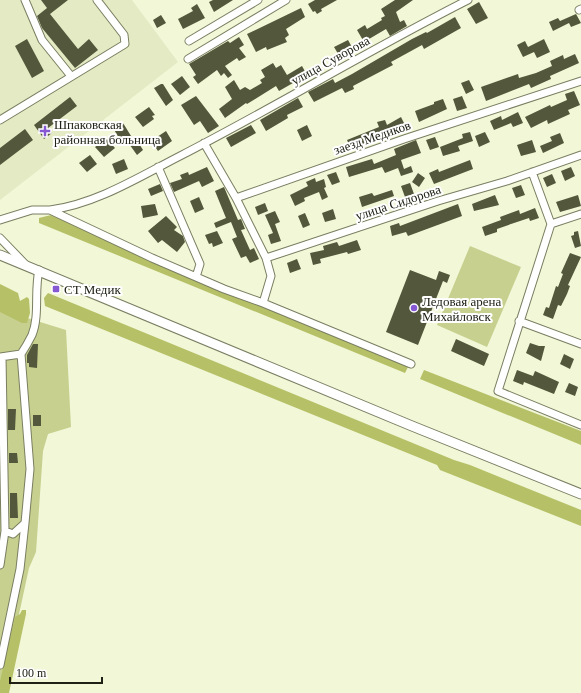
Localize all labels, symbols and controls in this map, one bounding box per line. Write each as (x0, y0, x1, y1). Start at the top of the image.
street label: улица Суворова (288, 33, 372, 88)
place label: Шпаковская районная больница (54, 117, 161, 147)
street label: заезд Медиков (332, 117, 413, 158)
marker: Шпаковская районная больница (39, 125, 51, 137)
street label: улица Сидорова (354, 182, 443, 223)
place label: СТ Медик (64, 282, 121, 297)
marker: СТ Медик (51, 284, 61, 294)
place label: Ледовая арена Михайловск (422, 294, 501, 324)
marker: Ледовая арена Михайловск (409, 303, 419, 313)
scale bar (10, 659, 102, 685)
text: 100 m (16, 666, 47, 680)

